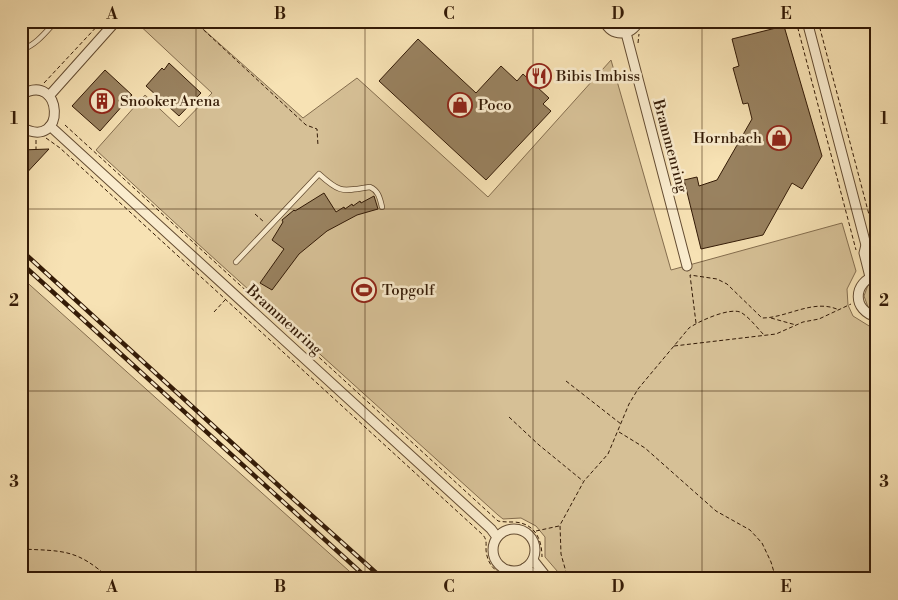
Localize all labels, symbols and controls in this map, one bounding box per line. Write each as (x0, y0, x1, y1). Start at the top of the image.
text: A (105, 4, 118, 24)
text: B (274, 4, 286, 24)
text: C (443, 4, 455, 24)
text: D (612, 4, 625, 24)
text: E (780, 4, 792, 24)
restaurant icon: Bibis Imbiss (526, 63, 552, 89)
place label: Bibis Imbiss (555, 67, 640, 86)
building icon: Snooker Arena (89, 88, 115, 114)
place label: Snooker Arena (120, 92, 220, 111)
shop icon: Poco (447, 92, 473, 118)
place label: Poco (478, 96, 512, 115)
street label: Brammenring (648, 96, 692, 195)
text: 1 (10, 109, 18, 129)
text: 1 (880, 109, 888, 129)
shop icon: Hornbach (766, 125, 792, 151)
place label: Hornbach (693, 129, 762, 148)
sports icon: Topgolf (351, 277, 377, 303)
street label: Brammenring (241, 280, 326, 359)
place label: Topgolf (382, 281, 435, 300)
text: 2 (9, 291, 19, 311)
text: 2 (879, 291, 889, 311)
text: 3 (9, 472, 19, 492)
text: 3 (879, 472, 889, 492)
text: A (105, 577, 118, 597)
text: B (274, 577, 286, 597)
text: C (443, 577, 455, 597)
text: D (612, 577, 625, 597)
text: E (780, 577, 792, 597)

